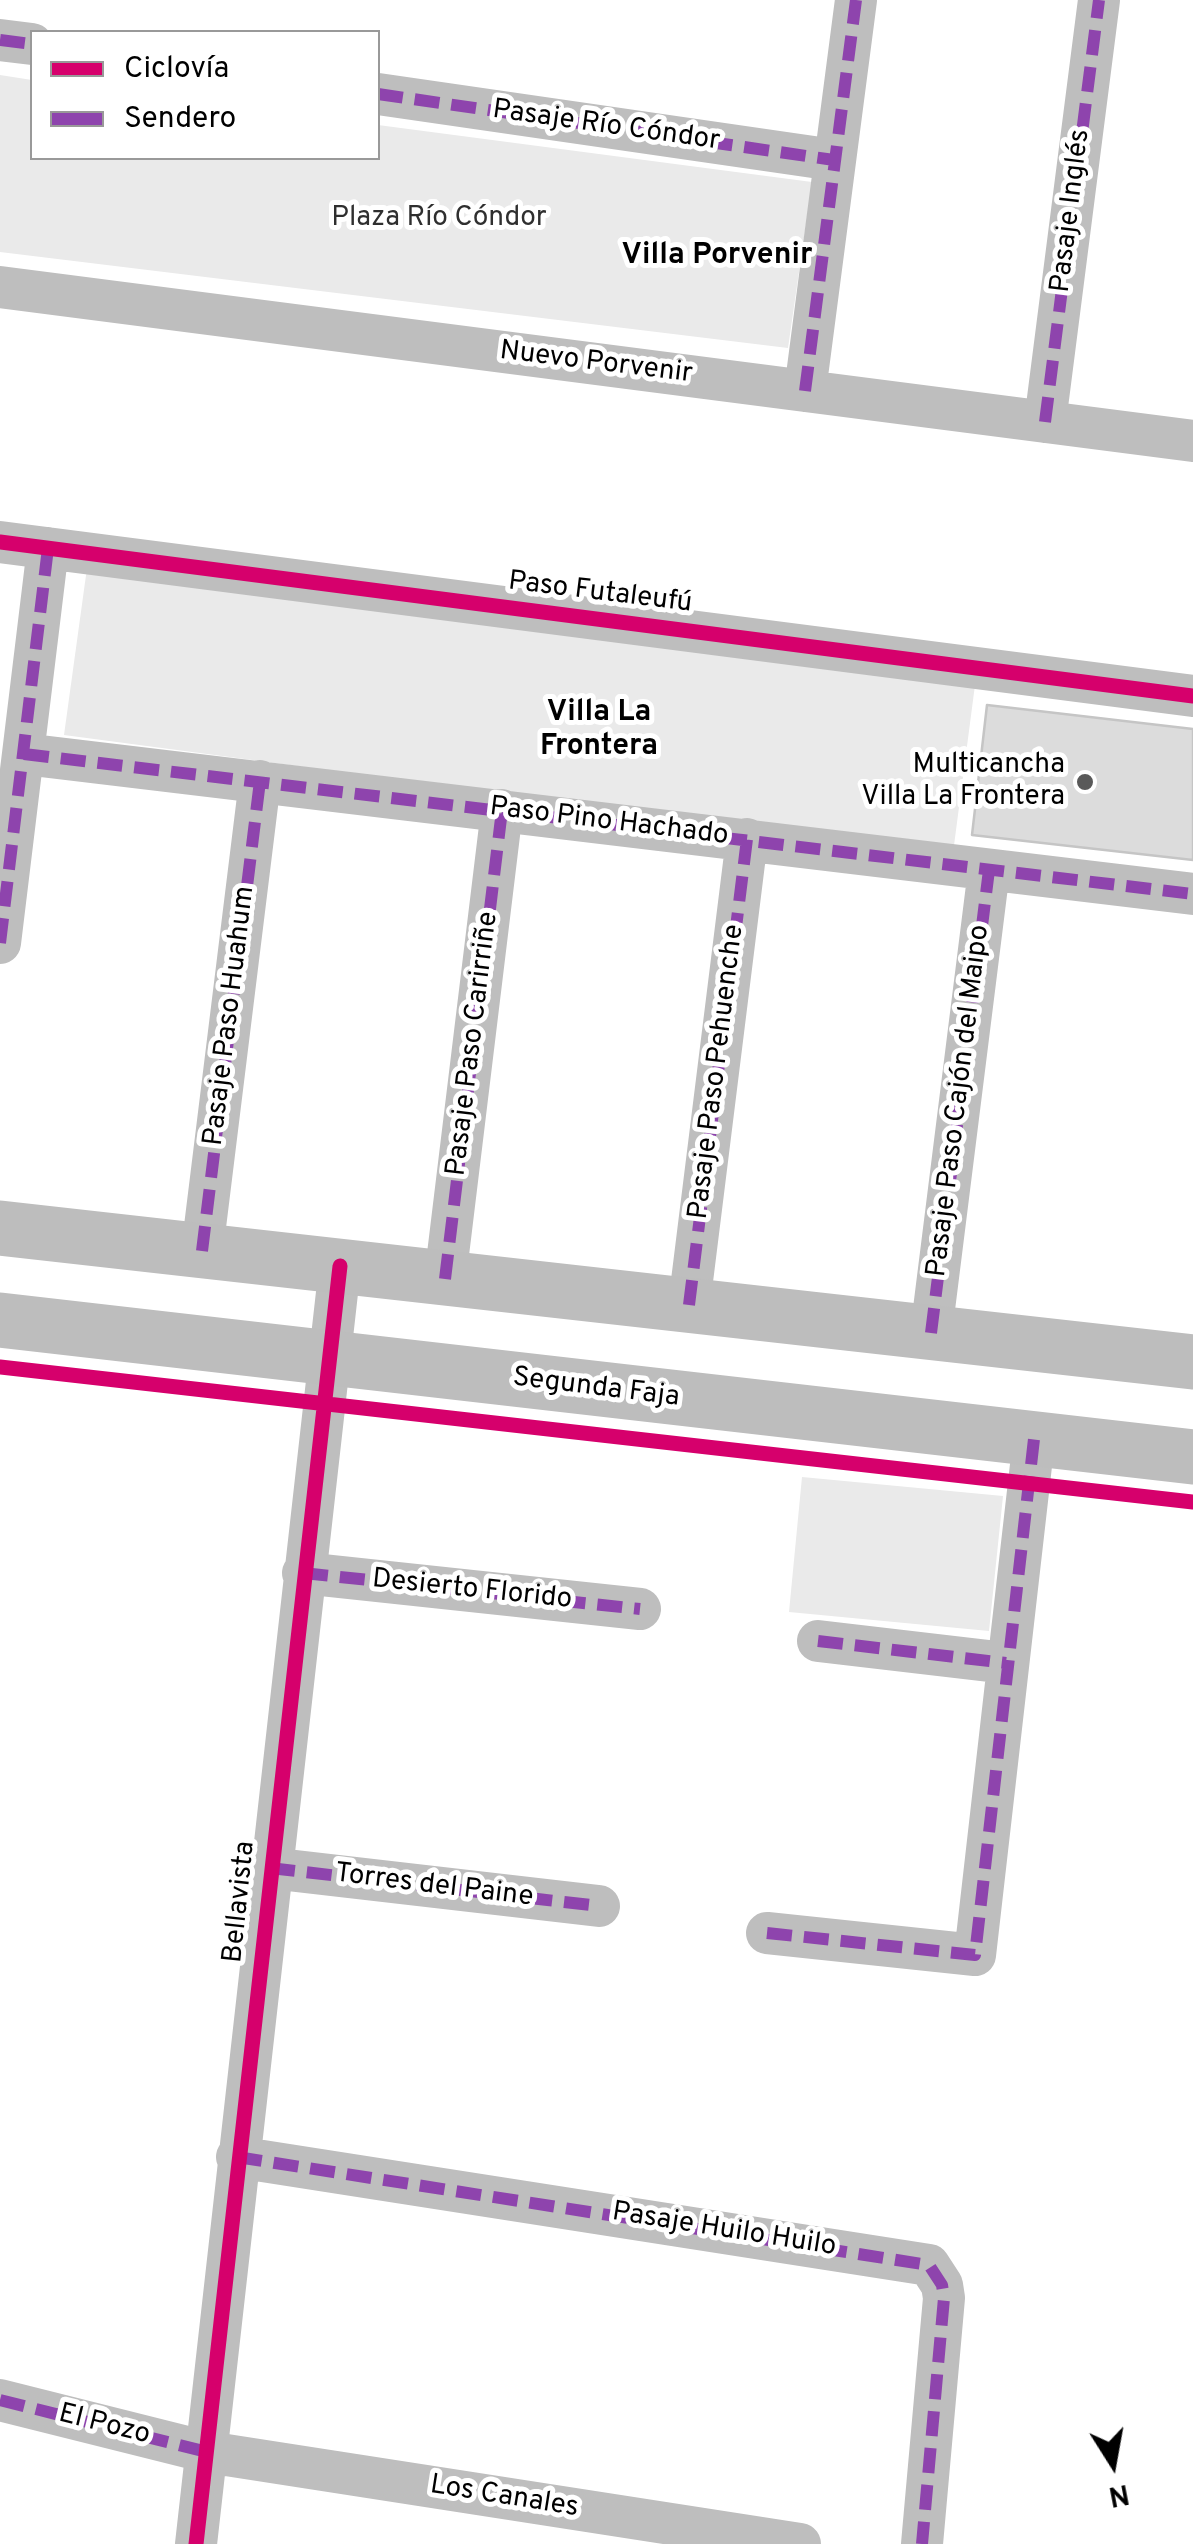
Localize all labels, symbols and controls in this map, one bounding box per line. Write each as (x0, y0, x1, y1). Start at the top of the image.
legend (30, 30, 380, 160)
text: Ciclovía (124, 51, 229, 88)
street label: Pasaje Río Cóndor (490, 94, 722, 160)
text: Sendero (124, 101, 236, 138)
street label: Pasaje Inglés (1045, 127, 1099, 295)
park label: Plaza Río Cóndor (331, 202, 547, 236)
district label: Villa Porvenir (622, 239, 812, 275)
street label: Nuevo Porvenir (498, 336, 694, 392)
street label: Paso Futaleufú (506, 566, 694, 622)
district label: Villa La Frontera (540, 696, 658, 766)
place label: Multicancha Villa La Frontera (861, 749, 1065, 815)
marker: Multicancha Villa La Frontera (1074, 771, 1096, 793)
street label: Paso Pino Hachado (488, 792, 730, 854)
street label: Pasaje Paso Huahum (198, 884, 264, 1148)
street label: Pasaje Paso Carirriñe (441, 910, 507, 1178)
street label: Pasaje Paso Pehuenche (683, 923, 753, 1221)
street label: Pasaje Paso Cajón del Maipo (922, 923, 998, 1279)
street label: Segunda Faja (511, 1362, 681, 1416)
street label: Desierto Florido (370, 1564, 574, 1618)
street label: Bellavista (218, 1839, 264, 1965)
street label: Torres del Paine (333, 1858, 535, 1916)
street label: Pasaje Huilo Huilo (610, 2197, 838, 2265)
street label: El Pozo (55, 2398, 153, 2454)
north arrow (1063, 2414, 1163, 2514)
street label: Los Canales (427, 2470, 581, 2526)
text: N (1105, 2474, 1132, 2513)

